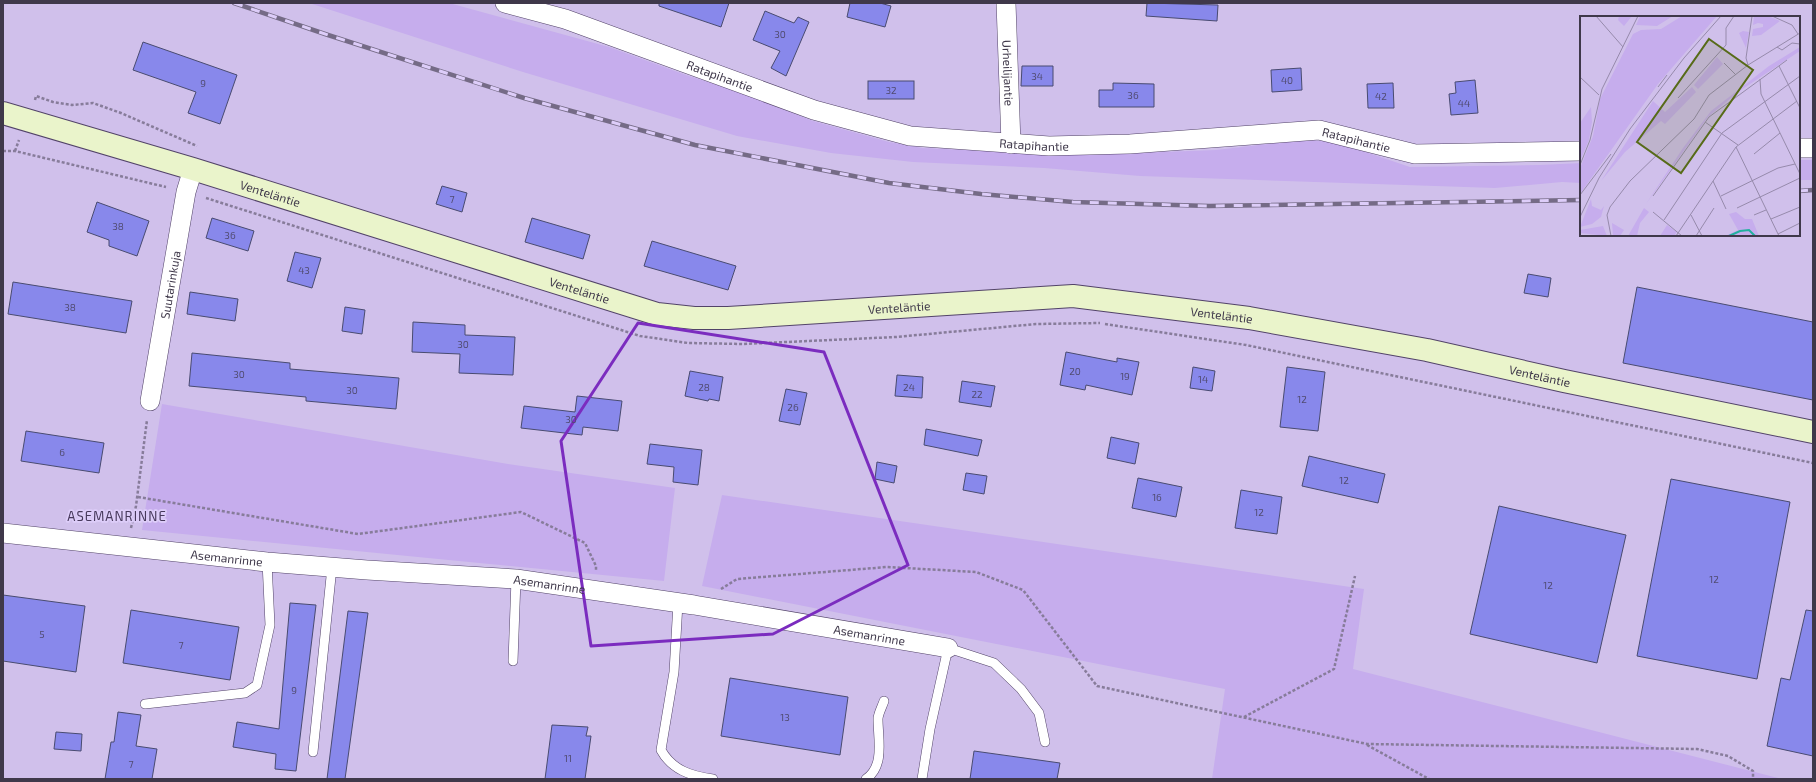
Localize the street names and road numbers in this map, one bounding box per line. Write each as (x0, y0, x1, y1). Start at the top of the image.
street label: Urheilijantie (1000, 40, 1017, 106)
street label: Ratapihantie (685, 57, 755, 94)
street label: Ratapihantie (1321, 124, 1392, 155)
street label: Ratapihantie (999, 135, 1069, 153)
street label: Venteläntie (238, 177, 302, 209)
street label: Suutarinkuja (157, 250, 183, 320)
street label: Venteläntie (548, 274, 611, 306)
street label: Venteläntie (868, 298, 931, 316)
street label: Venteläntie (1190, 304, 1254, 326)
street label: Venteläntie (1508, 362, 1572, 389)
street label: Asemanrinne (190, 547, 263, 568)
street label: Asemanrinne (513, 572, 586, 596)
street label: Asemanrinne (833, 622, 906, 648)

